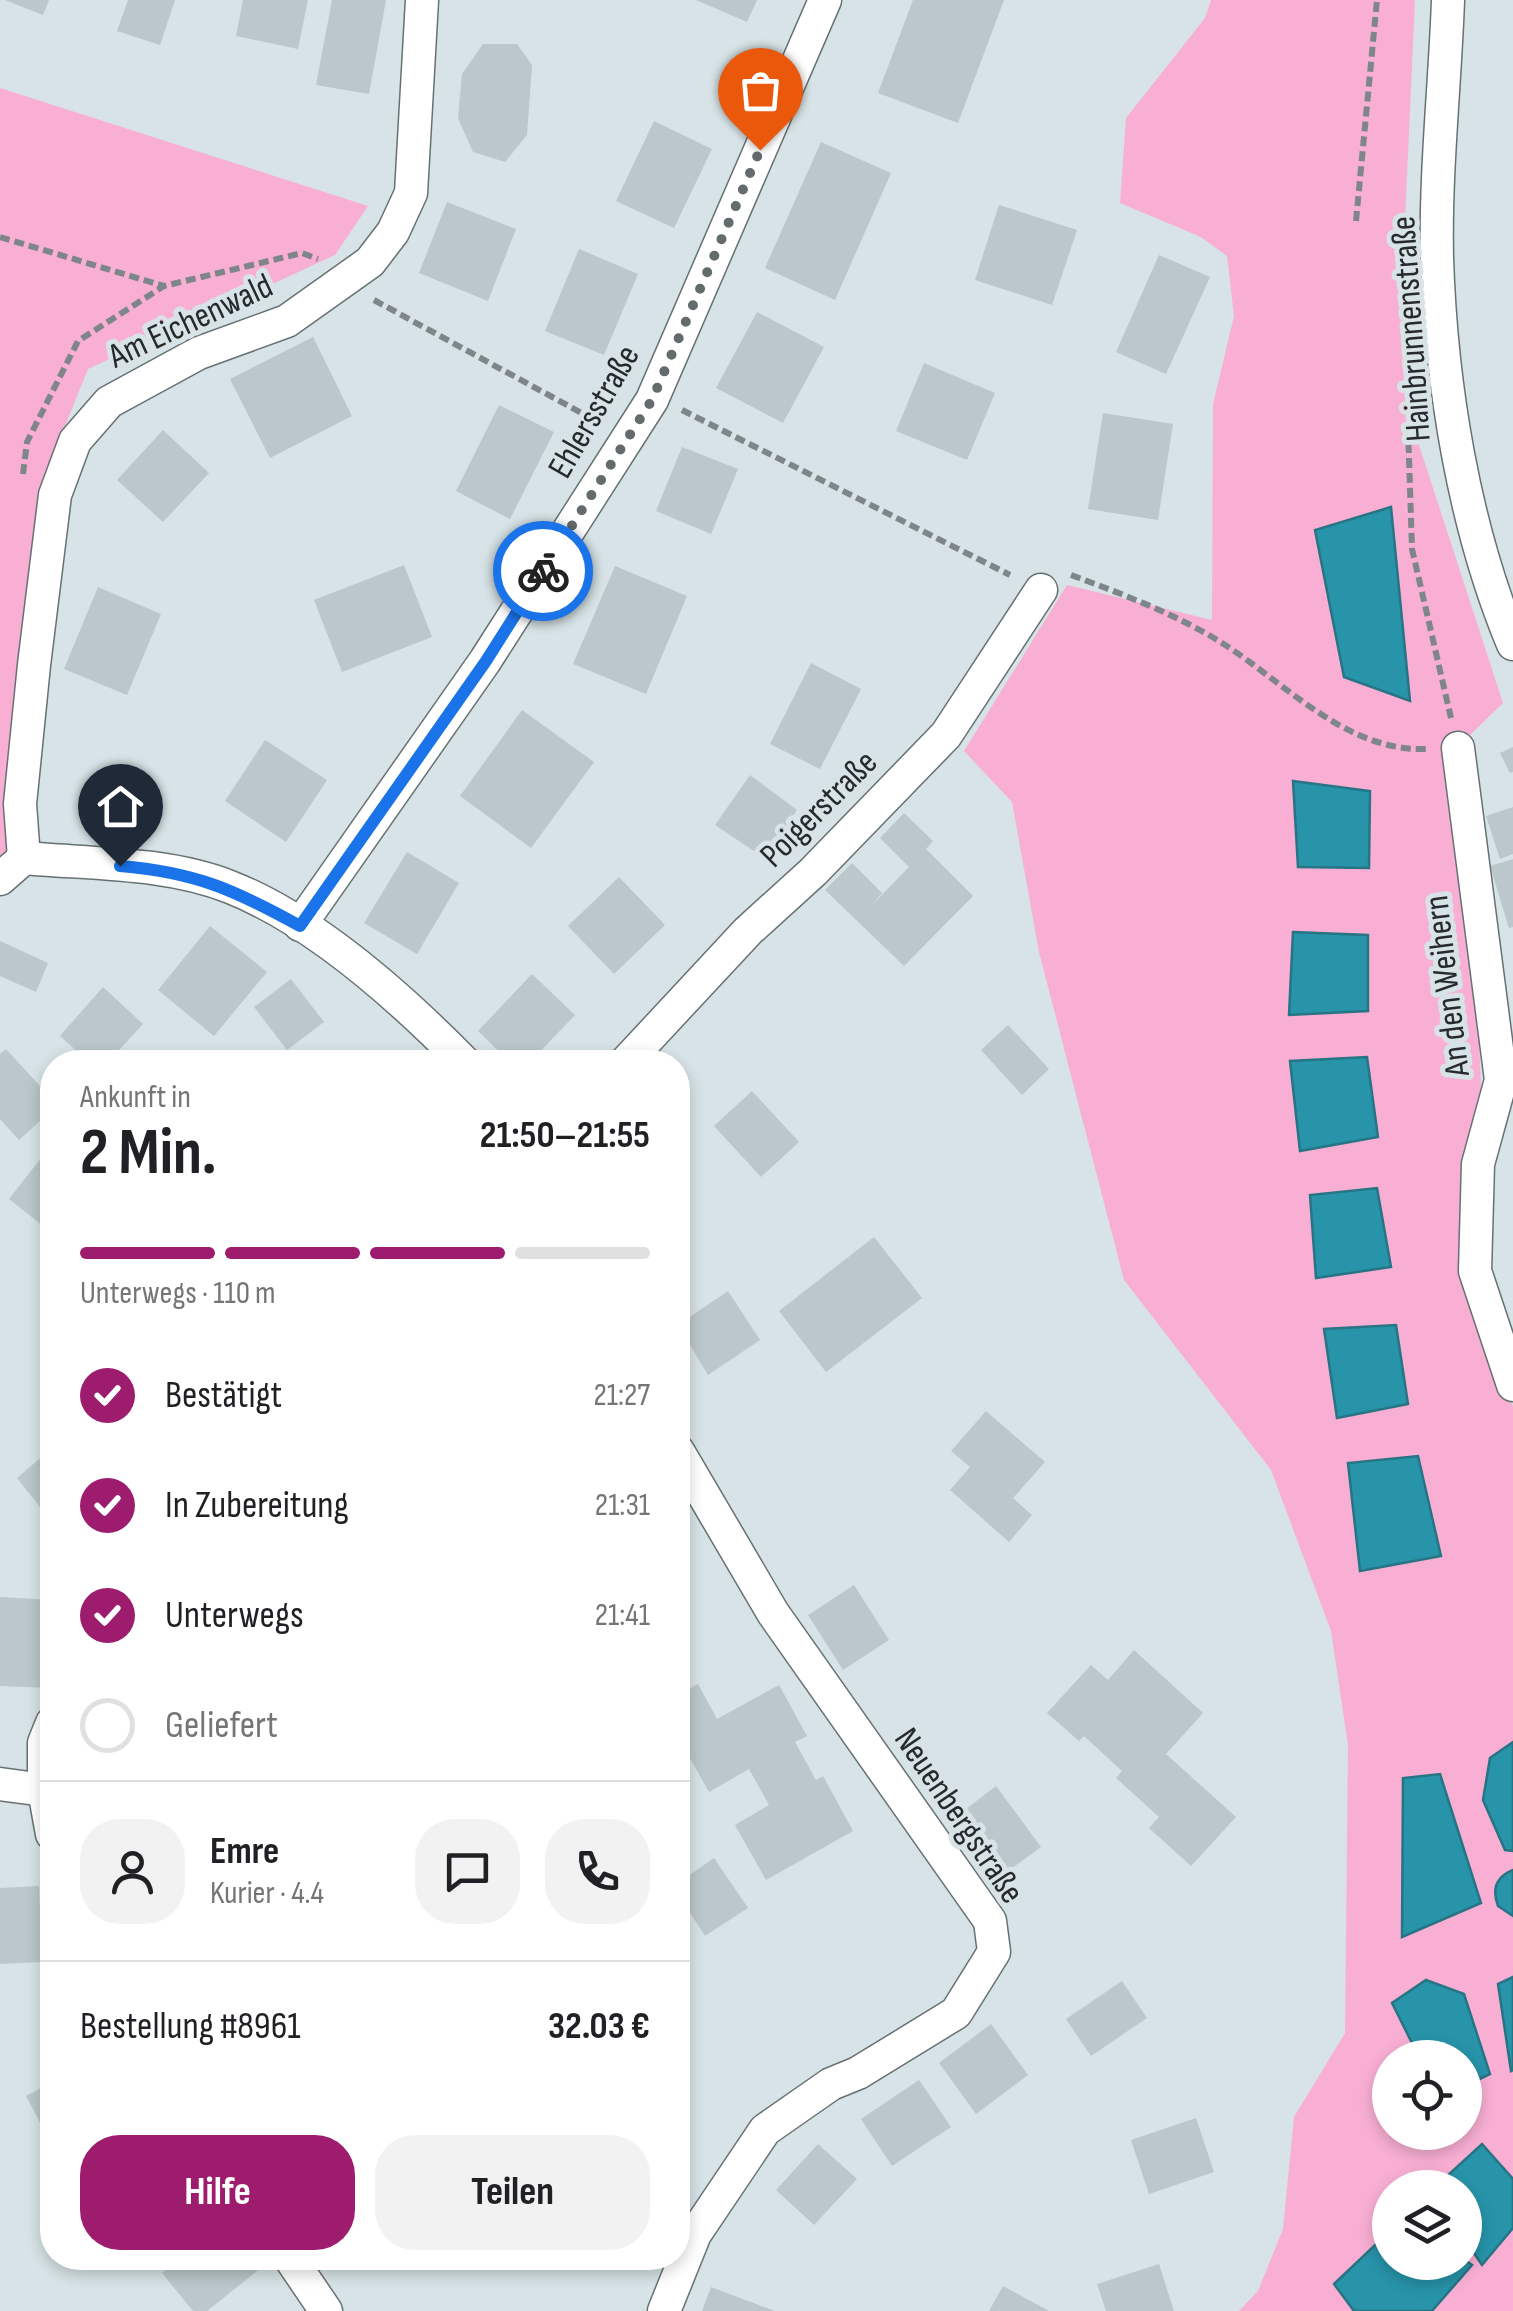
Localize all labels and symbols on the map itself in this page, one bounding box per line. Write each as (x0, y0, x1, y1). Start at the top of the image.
pin (718, 48, 803, 151)
street label: Hainbrunnenstraße (1382, 215, 1441, 443)
street label: Am Eichenwald (101, 265, 280, 379)
street label: Ehlersstraße (539, 337, 650, 486)
courier (493, 521, 593, 621)
street label: Poigerstraße (751, 741, 887, 877)
pin (78, 764, 163, 867)
street label: An den Weihern (1415, 893, 1480, 1080)
street label: Neuenbergstraße (884, 1720, 1033, 1912)

